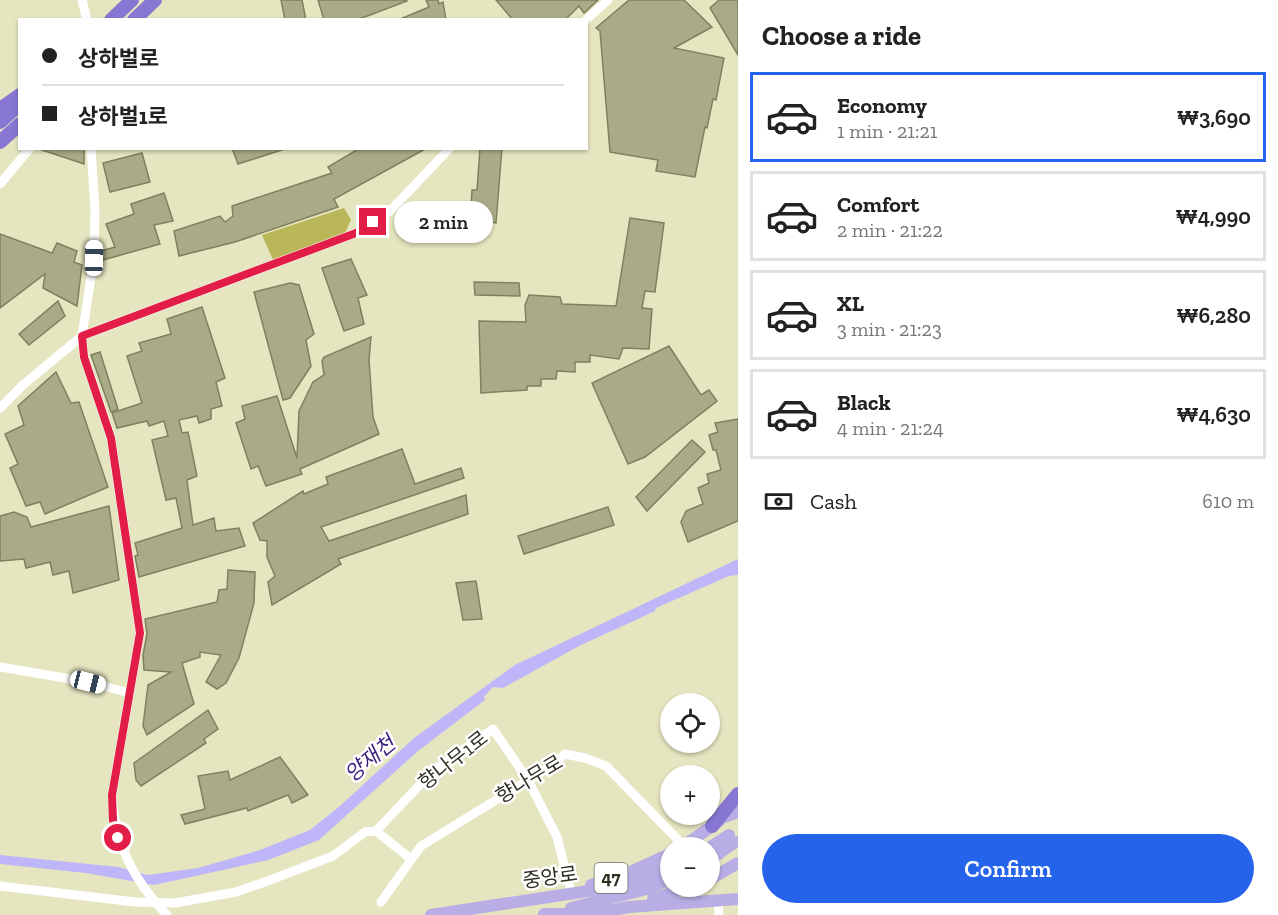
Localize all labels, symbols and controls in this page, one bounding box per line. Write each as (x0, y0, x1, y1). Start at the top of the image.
text: Choose a ride (762, 20, 921, 52)
text: 상하벌로 (78, 45, 159, 72)
icon: car (765, 90, 819, 144)
text: Economy (837, 92, 927, 119)
text: 상하벌1로 (78, 103, 168, 130)
text: ₩3,690 (1177, 104, 1251, 131)
text: 1 min · 21:21 (837, 119, 938, 143)
icon: car (765, 189, 819, 243)
text: Comfort (837, 191, 919, 218)
callout: 2 min (394, 201, 493, 243)
text: ₩4,990 (1175, 203, 1251, 230)
route end (359, 208, 386, 235)
text: 2 min (419, 210, 468, 234)
text: 2 min · 21:22 (837, 218, 943, 242)
car (85, 240, 103, 276)
icon: car (765, 288, 819, 342)
text: XL (837, 290, 864, 317)
text: ₩6,280 (1176, 302, 1251, 329)
text: 3 min · 21:23 (837, 317, 942, 341)
icon: car (765, 387, 819, 441)
text: Black (837, 389, 891, 416)
text: ₩4,630 (1176, 401, 1251, 428)
text: 4 min · 21:24 (837, 416, 944, 440)
icon: cash (762, 485, 795, 518)
text: Cash (810, 488, 857, 515)
text: 610 m (1202, 489, 1254, 513)
car (68, 669, 108, 695)
map controls (660, 693, 720, 897)
button: locate (660, 693, 720, 753)
street label: 향나무1로 (414, 726, 492, 794)
water label: 양재천 (339, 729, 402, 787)
street label: 향나무로 (491, 750, 567, 808)
button: + (660, 765, 720, 825)
route start (104, 824, 131, 851)
button: Confirm (762, 834, 1254, 903)
button: − (660, 837, 720, 897)
street label: 중앙로 (521, 861, 579, 893)
road number: 47 (594, 863, 628, 893)

